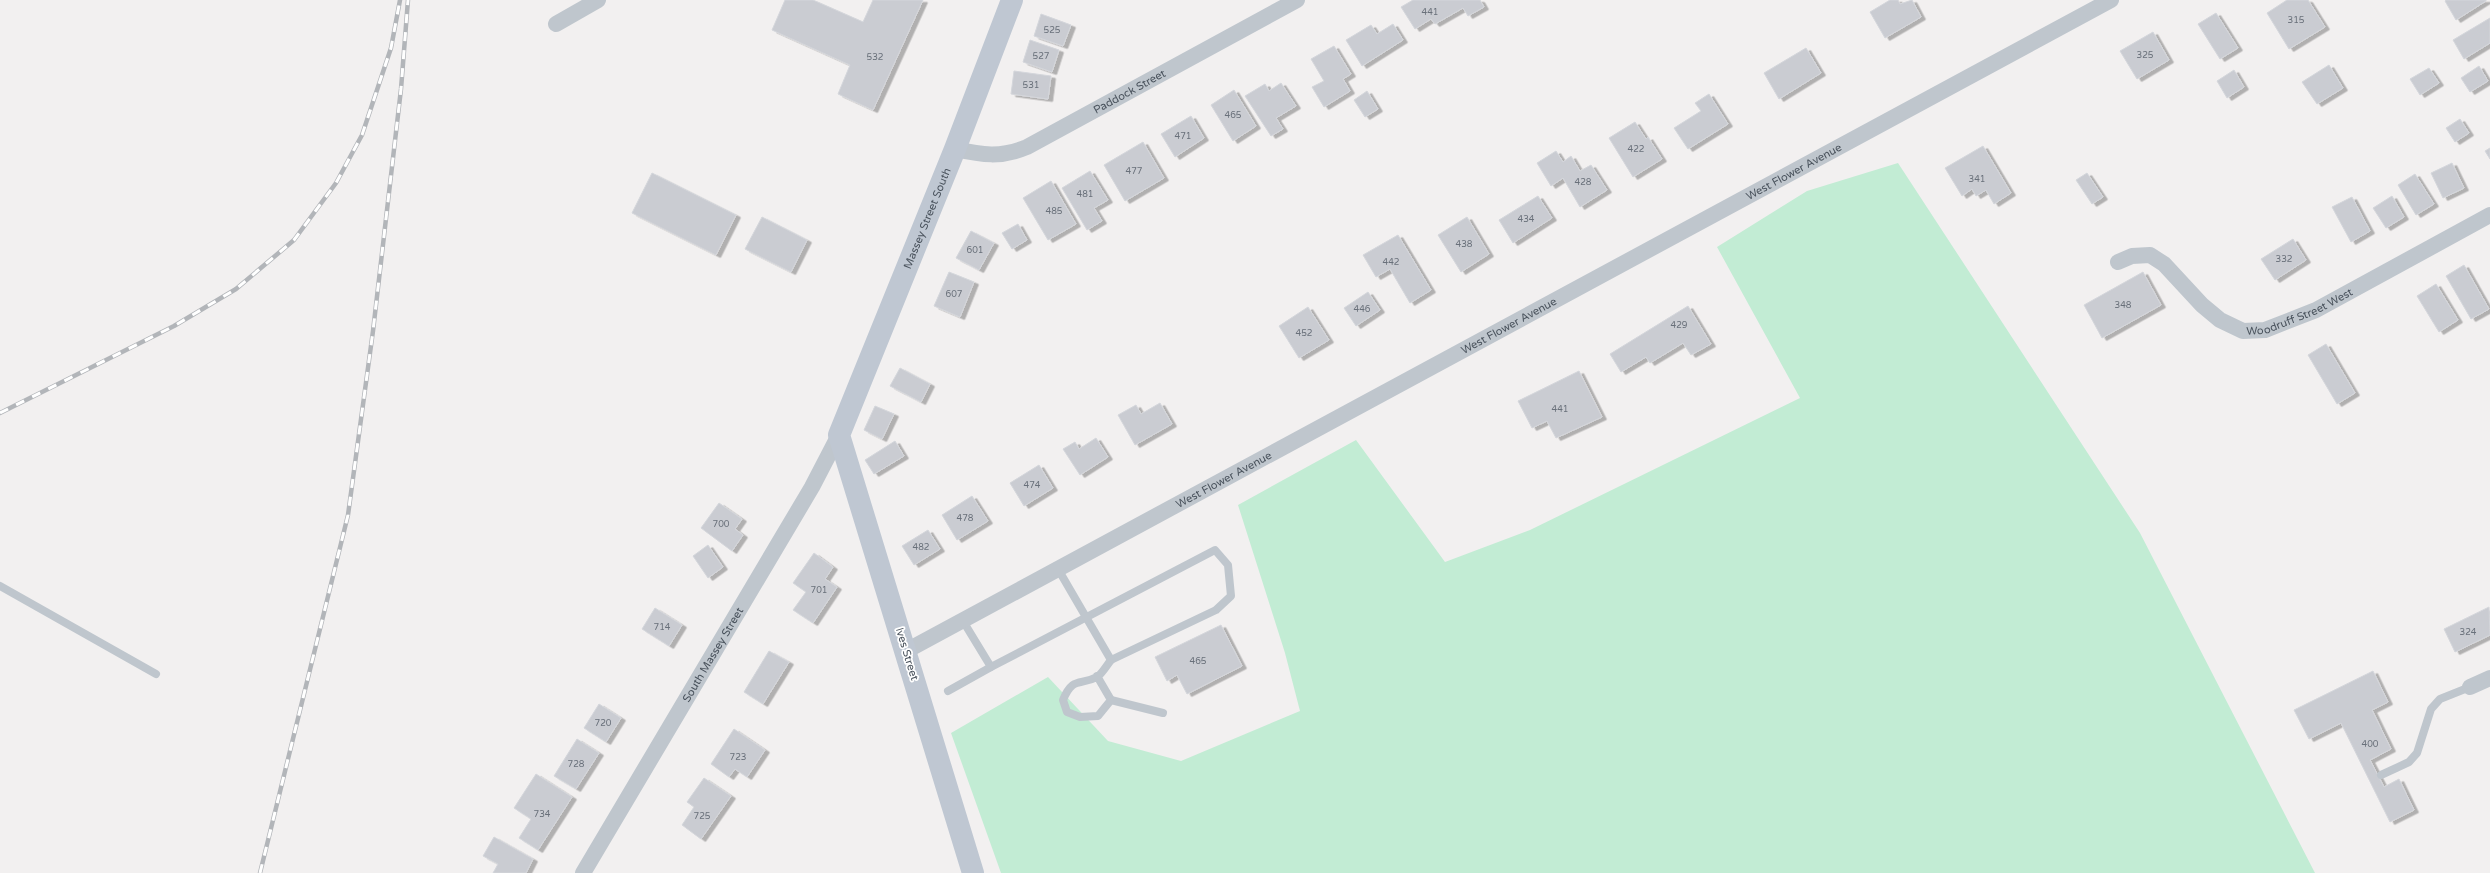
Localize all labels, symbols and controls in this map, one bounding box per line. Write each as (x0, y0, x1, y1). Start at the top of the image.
house number: 441 (1422, 7, 1438, 18)
house number: 315 (2288, 15, 2305, 26)
house number: 525 (1044, 25, 1061, 36)
house number: 325 (2137, 50, 2154, 61)
house number: 527 (1033, 51, 1050, 62)
house number: 532 (867, 52, 883, 63)
street label: Paddock Street (1091, 66, 1168, 116)
house number: 531 (1023, 80, 1039, 91)
house number: 465 (1225, 110, 1242, 121)
house number: 471 (1175, 131, 1191, 142)
street label: West Flower Avenue (1744, 140, 1844, 202)
house number: 422 (1628, 144, 1644, 155)
street label: Massey Street South (901, 166, 953, 271)
house number: 477 (1126, 166, 1143, 177)
house number: 341 (1969, 174, 1985, 185)
house number: 428 (1575, 177, 1592, 188)
house number: 481 (1077, 189, 1093, 200)
house number: 485 (1046, 206, 1063, 217)
house number: 434 (1518, 214, 1535, 225)
house number: 438 (1456, 239, 1473, 250)
house number: 601 (967, 245, 983, 256)
house number: 332 (2276, 254, 2292, 265)
house number: 442 (1383, 257, 1399, 268)
street label: Woodruff Street West (2246, 285, 2355, 337)
house number: 607 (946, 289, 963, 300)
street label: West Flower Avenue (1459, 294, 1559, 356)
house number: 348 (2115, 300, 2132, 311)
house number: 446 (1354, 304, 1371, 315)
house number: 429 (1671, 320, 1688, 331)
house number: 452 (1296, 328, 1312, 339)
house number: 441 (1552, 404, 1568, 415)
street label: West Flower Avenue (1174, 448, 1274, 510)
house number: 474 (1024, 480, 1041, 491)
house number: 478 (957, 513, 974, 524)
house number: 700 (713, 519, 730, 530)
house number: 482 (913, 542, 929, 553)
house number: 701 (811, 585, 827, 596)
street label: South Massey Street (680, 605, 746, 704)
house number: 714 (654, 622, 671, 633)
street label: Ives Street (893, 626, 921, 682)
house number: 324 (2460, 627, 2477, 638)
house number: 465 (1190, 656, 1207, 667)
house number: 720 (595, 718, 612, 729)
house number: 400 (2362, 739, 2379, 750)
house number: 723 (730, 752, 746, 763)
house number: 728 (568, 759, 585, 770)
house number: 734 (534, 809, 551, 820)
house number: 725 (694, 811, 711, 822)

